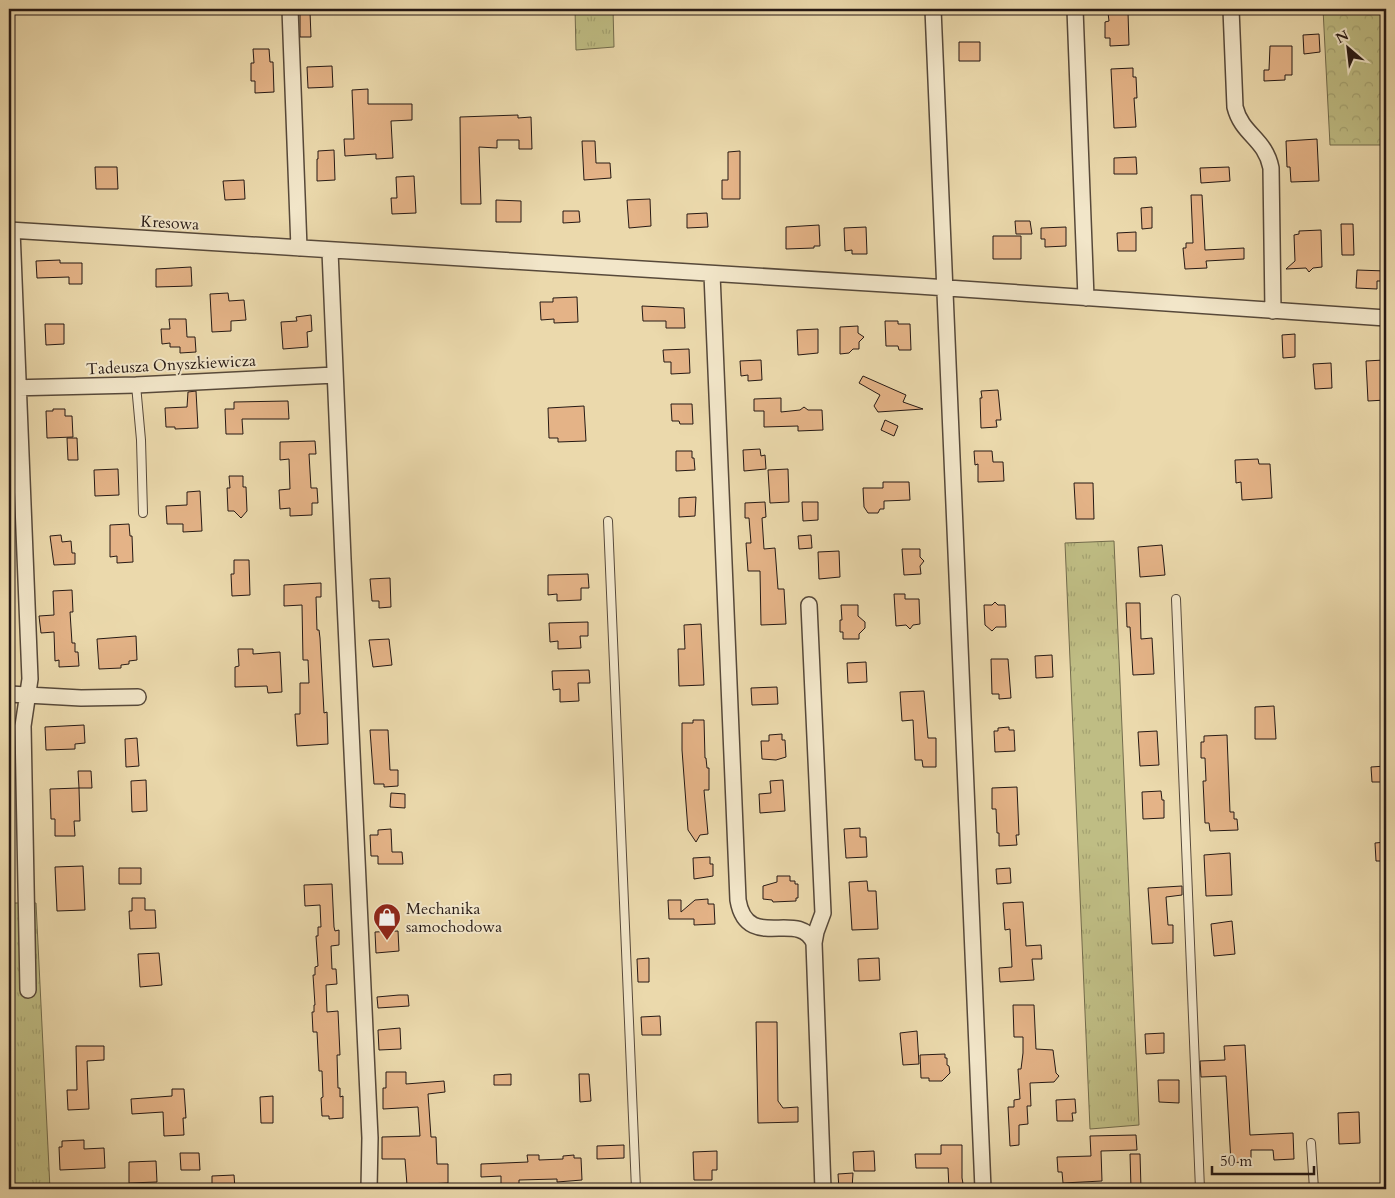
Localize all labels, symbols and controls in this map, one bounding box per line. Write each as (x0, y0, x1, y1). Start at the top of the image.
north arrow (1322, 22, 1372, 72)
text: N (1332, 26, 1352, 48)
street label: Kresowa (140, 210, 200, 236)
street label: Tadeusza Onyszkiewicza (86, 350, 257, 380)
place label: Mechanika samochodowa (406, 898, 502, 938)
shop icon: Mechanika samochodowa (372, 902, 402, 941)
scale bar (1212, 1143, 1315, 1175)
text: 50 m (1220, 1151, 1252, 1171)

